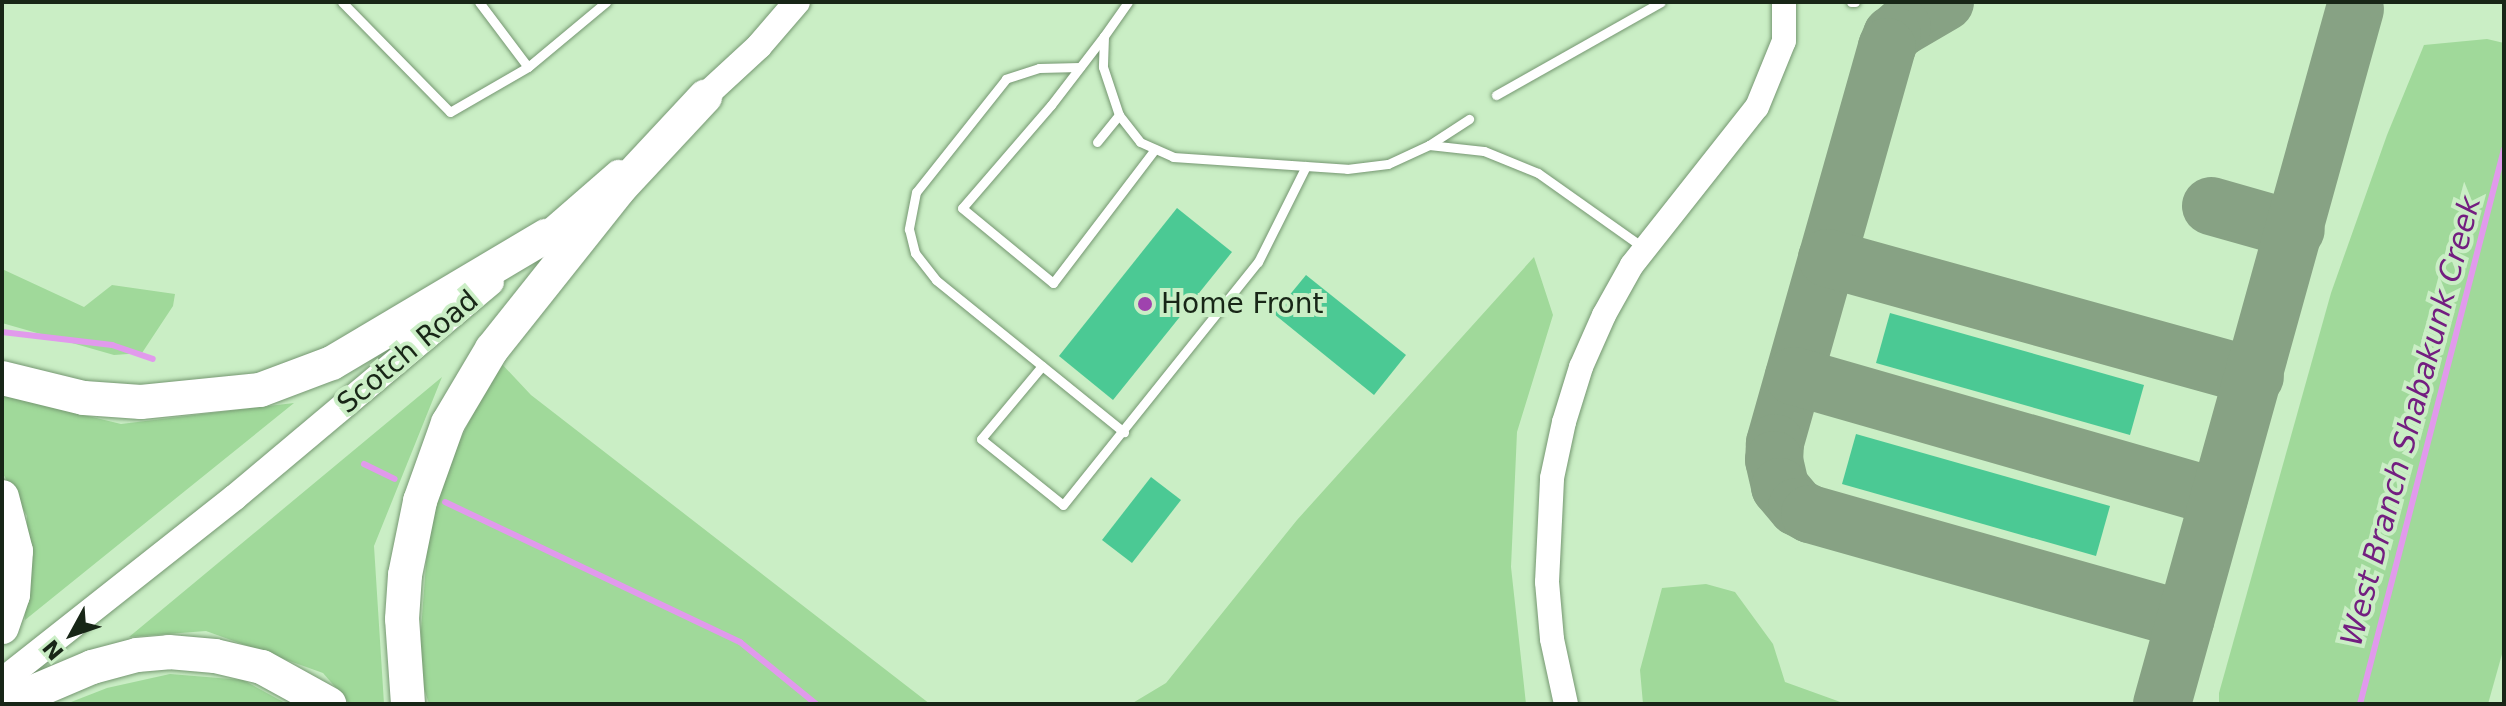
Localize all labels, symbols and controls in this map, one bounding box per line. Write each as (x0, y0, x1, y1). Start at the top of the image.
water label: West Branch Shabakunk Creek (2334, 192, 2488, 650)
street label: Scotch Road (331, 283, 485, 421)
place label: Home Front (1161, 287, 1323, 321)
marker: Home Front (1136, 295, 1154, 313)
north arrow (32, 594, 112, 674)
text: N (38, 635, 69, 665)

